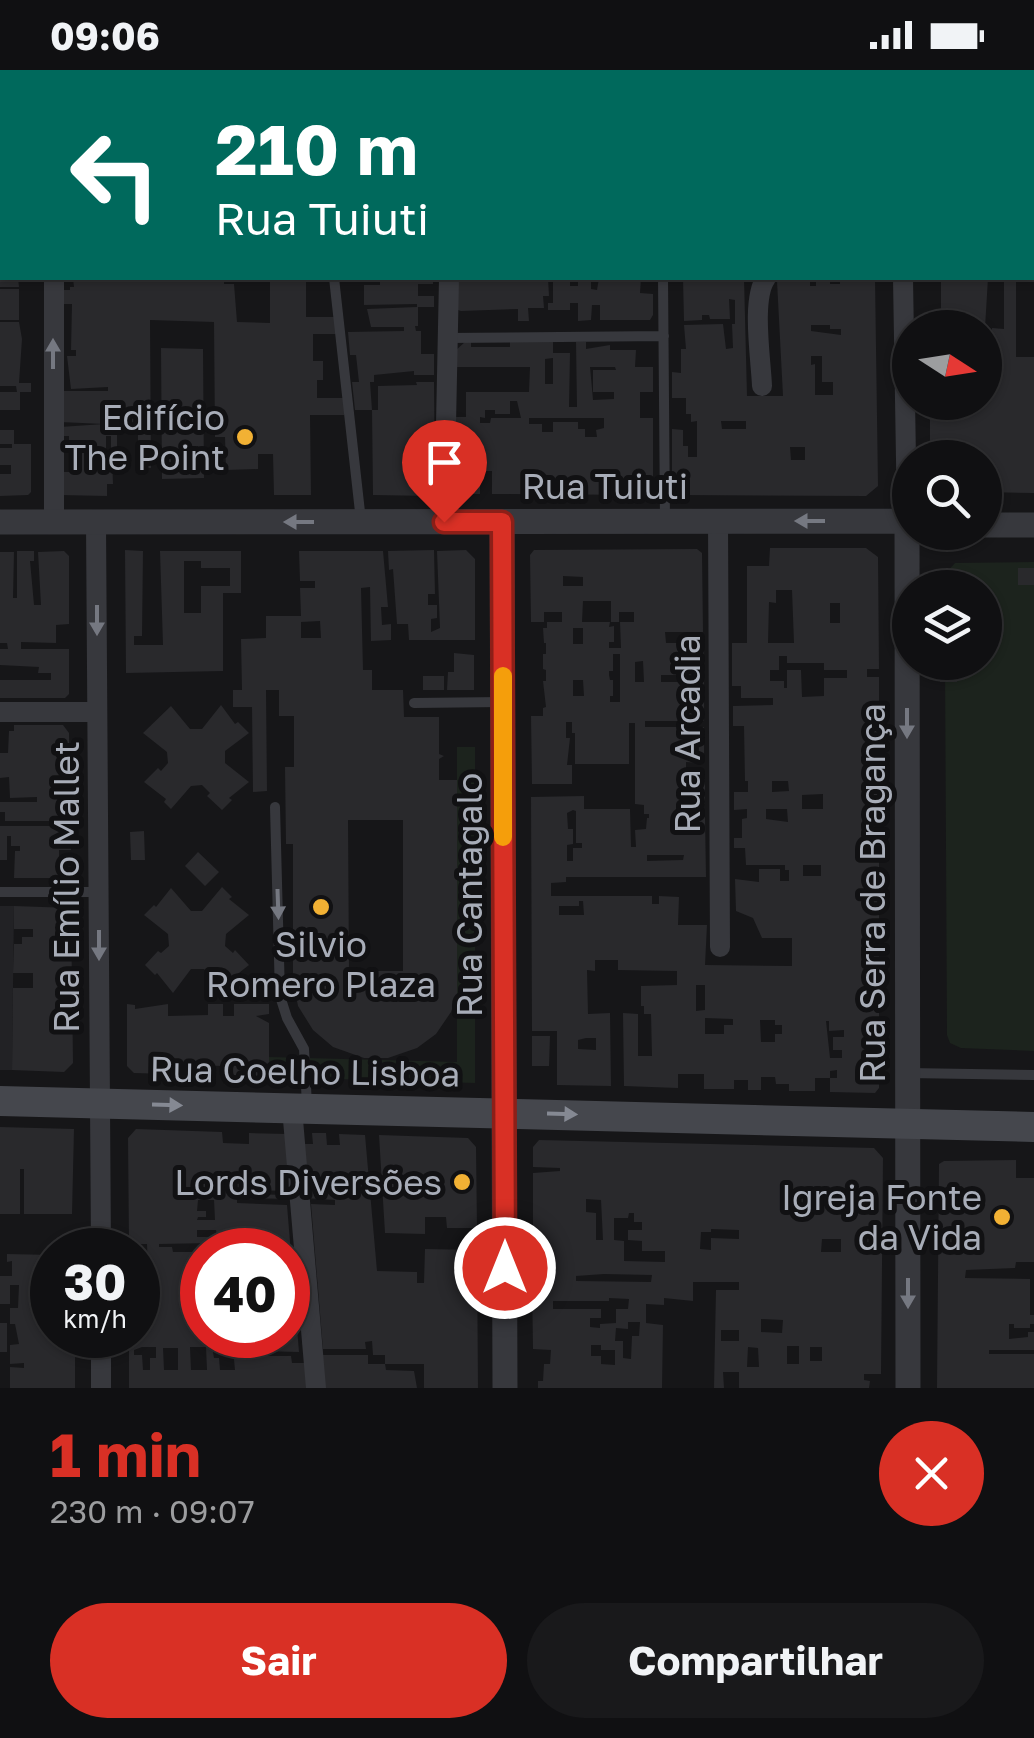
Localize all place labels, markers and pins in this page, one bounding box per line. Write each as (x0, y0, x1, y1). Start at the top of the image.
place label: Edifício The Point (65, 396, 225, 478)
pin (402, 420, 487, 523)
marker: Edifício The Point (234, 426, 256, 448)
marker: Silvio Romero Plaza (310, 896, 332, 918)
place label: Silvio Romero Plaza (206, 923, 436, 1005)
place label: Lords Diversões (174, 1161, 442, 1203)
marker: Lords Diversões (451, 1171, 473, 1193)
place label: Igreja Fonte da Vida (781, 1176, 982, 1258)
marker: Igreja Fonte da Vida (991, 1206, 1013, 1228)

